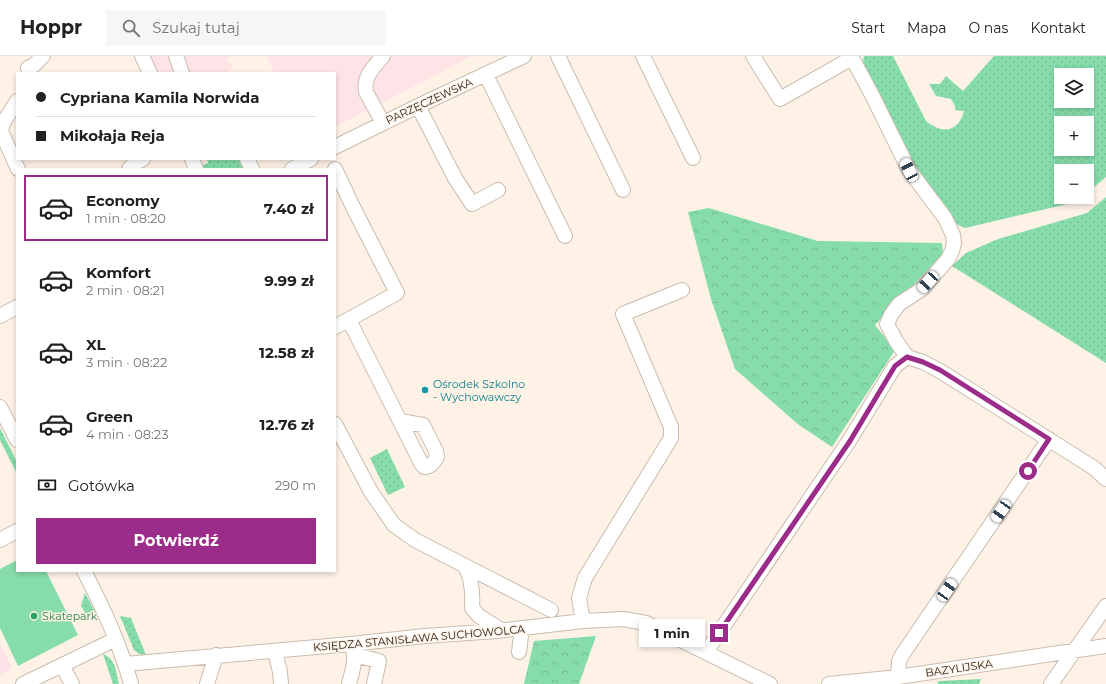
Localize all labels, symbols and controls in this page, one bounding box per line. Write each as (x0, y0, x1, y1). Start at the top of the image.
search box (106, 10, 386, 46)
text: Hoppr (20, 16, 82, 39)
icon: search (120, 17, 142, 39)
text: Szukaj tutaj (152, 18, 240, 37)
text: Start (851, 19, 885, 37)
text: Mapa (907, 19, 946, 37)
text: O nas (968, 19, 1008, 37)
text: Kontakt (1030, 19, 1086, 37)
map controls (1054, 68, 1094, 204)
button: layers (1054, 68, 1094, 108)
street label: PARZĘCZEWSKA (383, 75, 475, 127)
text: Cypriana Kamila Norwida (60, 88, 260, 107)
button: + (1054, 116, 1094, 156)
text: Mikołaja Reja (60, 126, 165, 145)
car (898, 157, 920, 183)
button: − (1054, 164, 1094, 204)
icon: car (38, 190, 74, 226)
text: Economy (86, 191, 159, 210)
text: 7.40 zł (264, 199, 314, 218)
text: 1 min · 08:20 (86, 210, 166, 226)
icon: car (38, 262, 74, 298)
text: Komfort (86, 263, 151, 282)
car (915, 269, 941, 295)
text: 9.99 zł (264, 271, 314, 290)
text: 2 min · 08:21 (86, 282, 165, 298)
icon: car (38, 334, 74, 370)
text: XL (86, 335, 105, 354)
text: 12.58 zł (259, 343, 314, 362)
text: 3 min · 08:22 (86, 354, 167, 370)
place label: Ośrodek Szkolno - Wychowawczy (433, 377, 525, 404)
marker: Ośrodek Szkolno - Wychowawczy (420, 385, 430, 395)
icon: car (38, 406, 74, 442)
text: Green (86, 407, 133, 426)
text: 12.76 zł (260, 415, 314, 434)
text: 4 min · 08:23 (86, 426, 169, 442)
route start (1019, 462, 1037, 480)
icon: cash (36, 474, 58, 496)
text: Gotówka (68, 476, 135, 495)
text: 290 m (275, 477, 316, 493)
car (989, 498, 1013, 524)
button: Potwierdź (36, 518, 316, 564)
car (935, 577, 959, 603)
place label: Skatepark (42, 609, 98, 623)
marker: Skatepark (29, 611, 39, 621)
callout: 1 min (639, 619, 705, 647)
street label: KSIĘDZA STANISŁAWA SUCHOWOLCA (313, 622, 526, 654)
route end (710, 624, 728, 642)
text: 1 min (654, 625, 690, 641)
street label: BAZYLIJSKA (925, 656, 994, 680)

